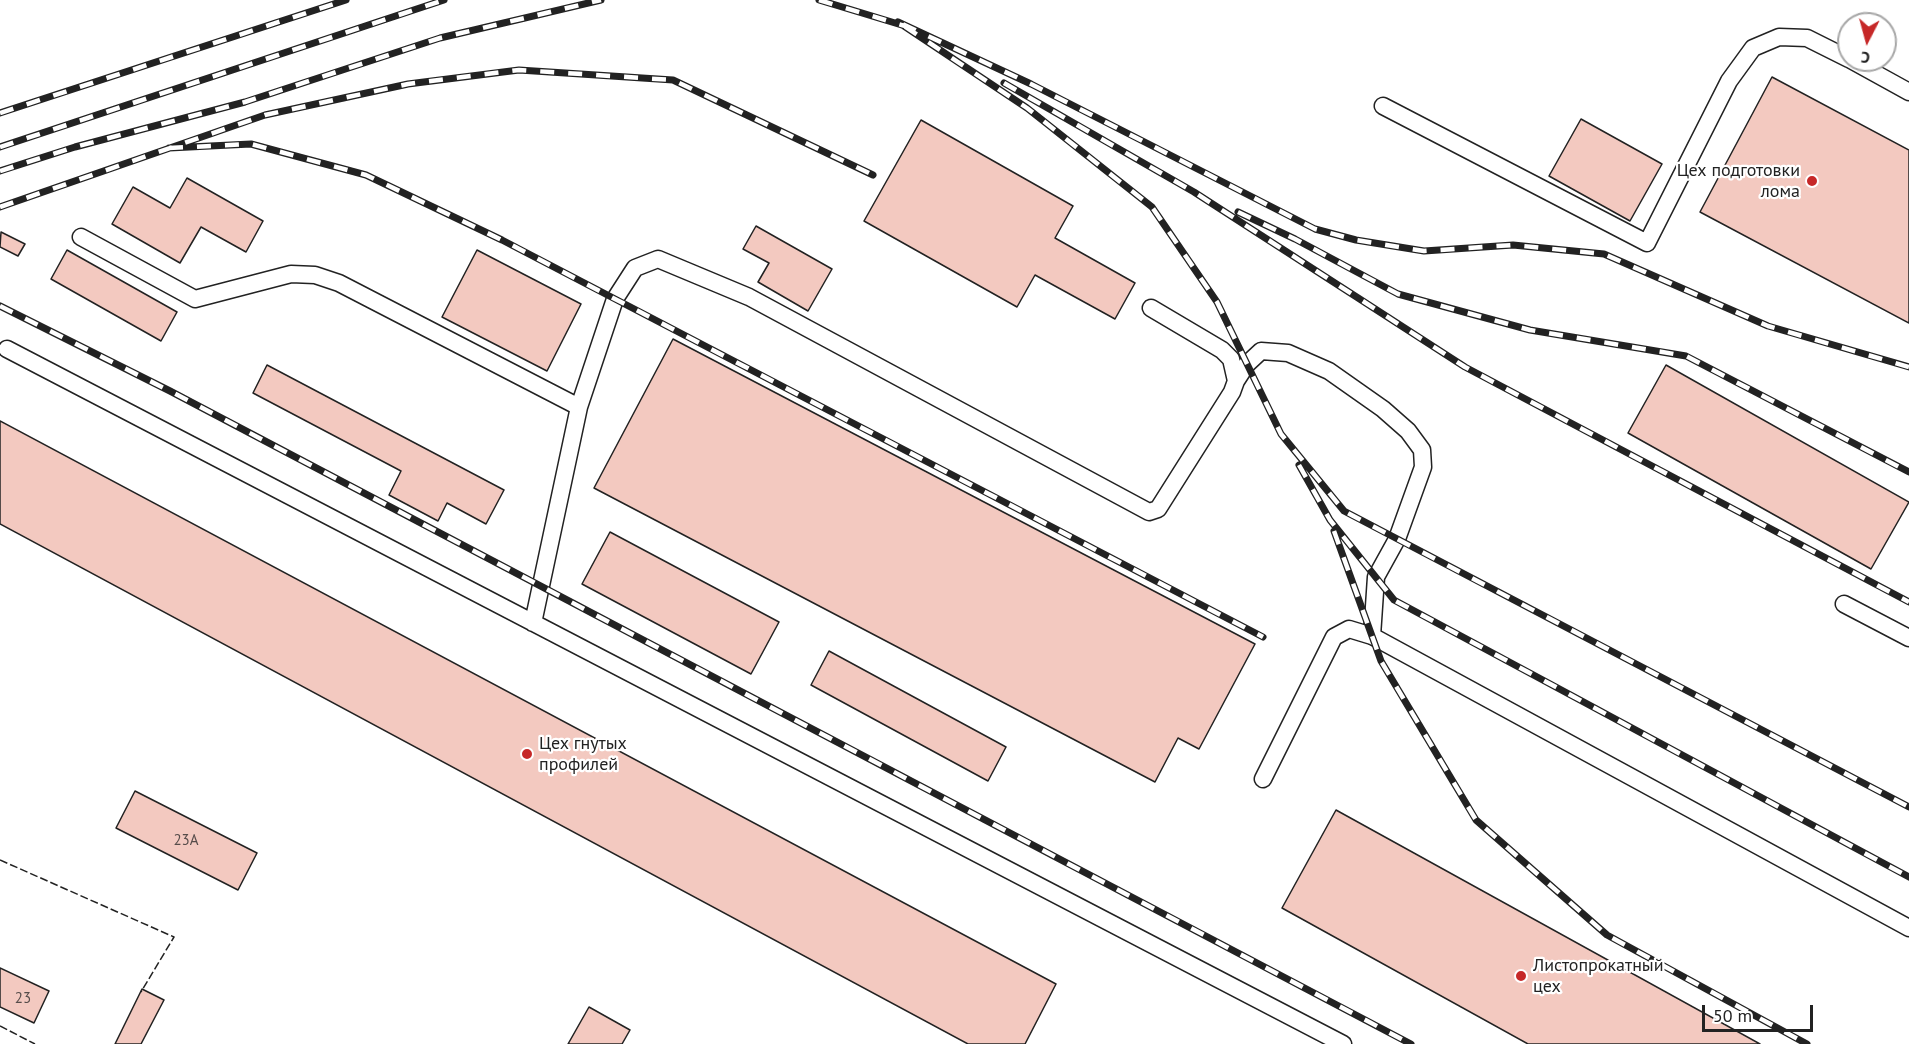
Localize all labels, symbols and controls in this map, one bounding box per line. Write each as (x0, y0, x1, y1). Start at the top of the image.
north arrow (1837, 12, 1897, 72)
text: С (1860, 48, 1871, 68)
place label: Цех подготовки лома (1677, 160, 1800, 202)
marker: Цех подготовки лома (1805, 174, 1819, 188)
place label: Цех гнутых профилей (539, 733, 627, 776)
marker: Цех гнутых профилей (520, 747, 534, 761)
house number: 23А (173, 832, 199, 850)
place label: Листопрокатный цех (1533, 955, 1664, 998)
marker: Листопрокатный цех (1514, 969, 1528, 983)
house number: 23 (15, 990, 31, 1008)
scale bar (1705, 993, 1816, 1031)
text: 50 m (1713, 1004, 1752, 1027)

